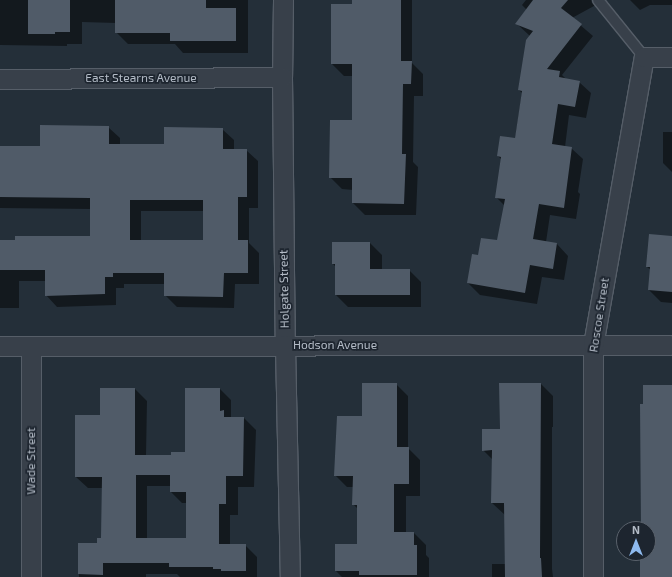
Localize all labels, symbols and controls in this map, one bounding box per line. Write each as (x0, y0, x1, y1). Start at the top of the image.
street label: East Stearns Avenue (85, 71, 197, 85)
street label: Holgate Street (276, 250, 292, 328)
street label: Roscoe Street (586, 277, 612, 353)
street label: Hodson Avenue (293, 338, 377, 352)
street label: Wade Street (24, 427, 38, 495)
north arrow (616, 521, 656, 561)
text: N (632, 523, 640, 536)

